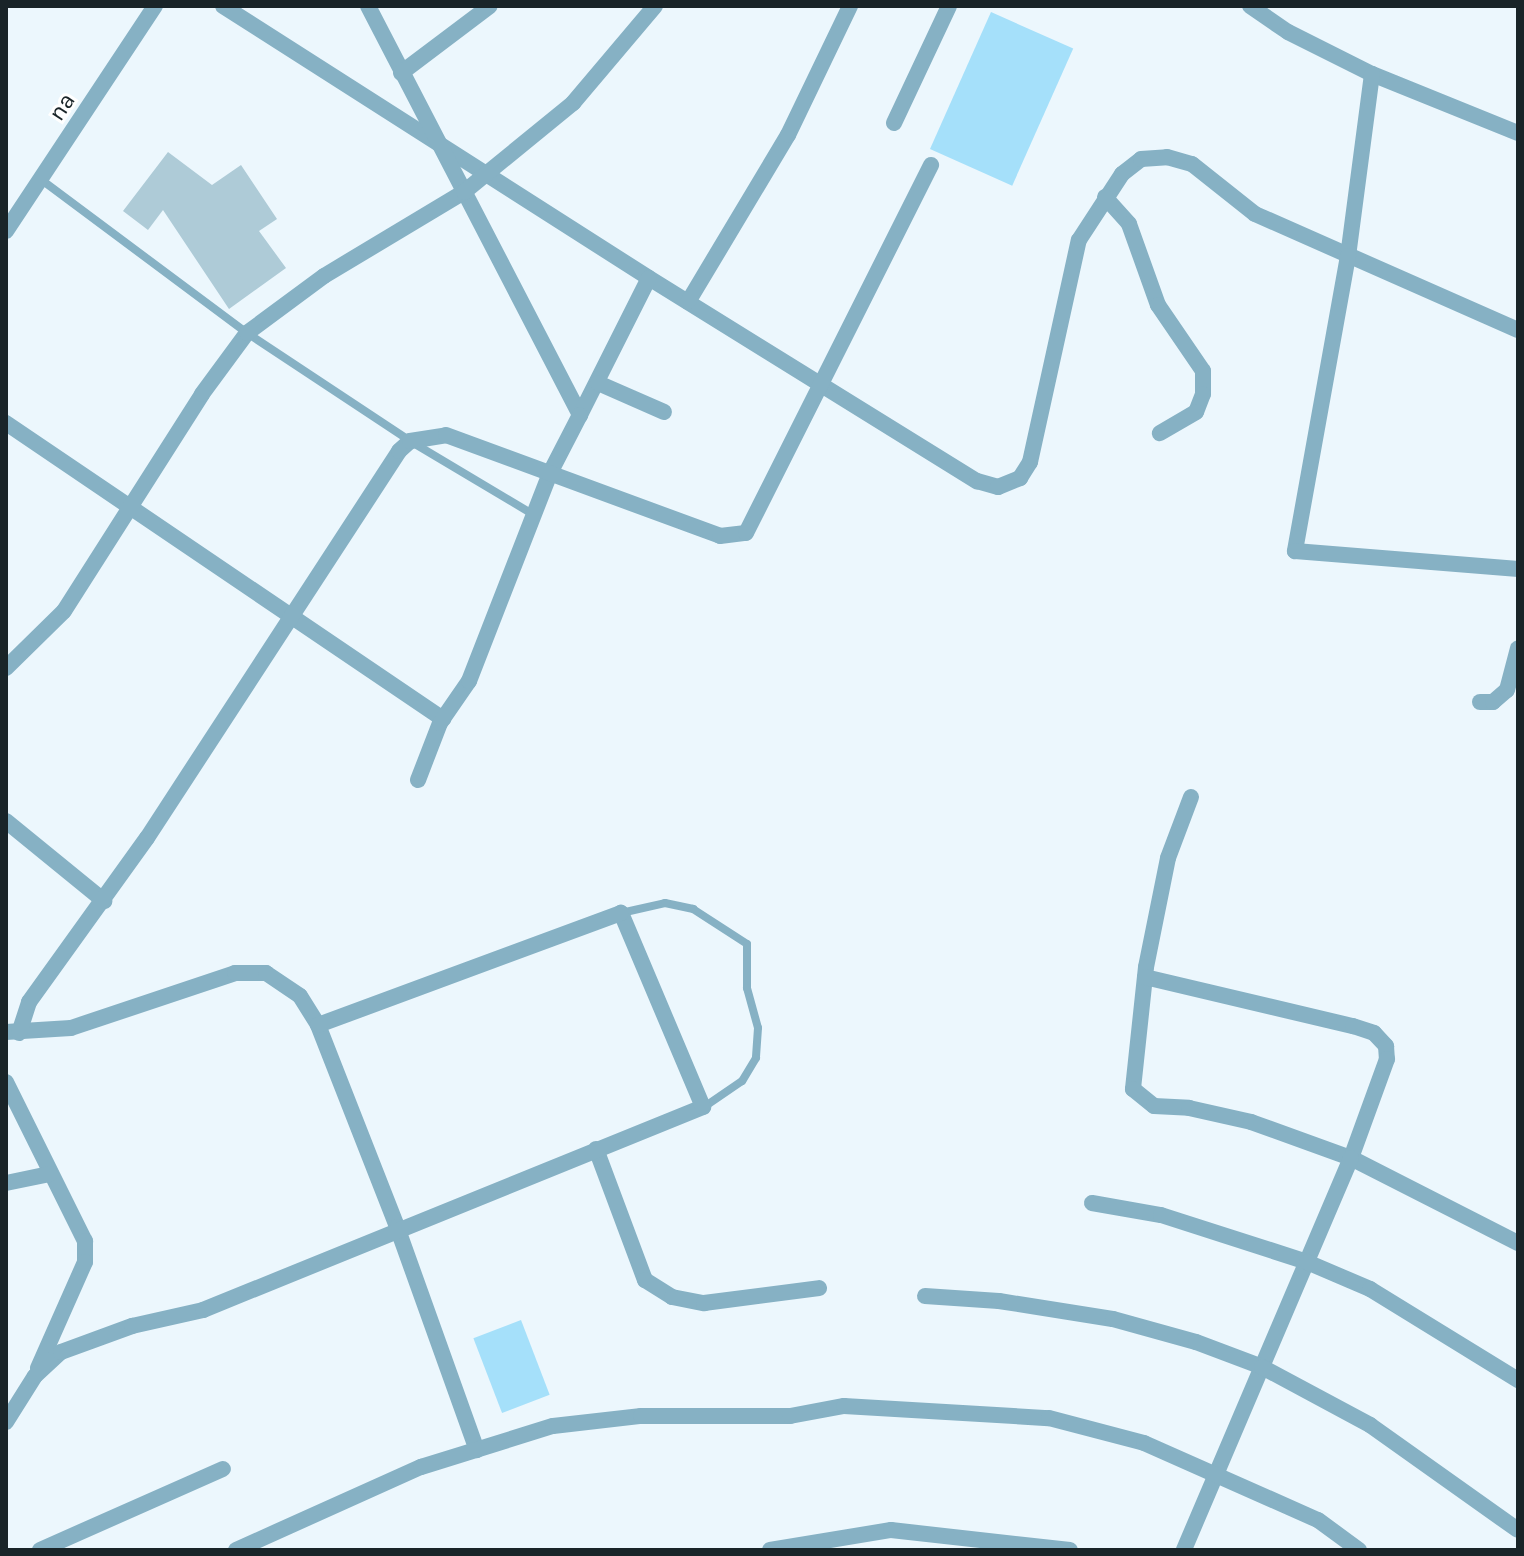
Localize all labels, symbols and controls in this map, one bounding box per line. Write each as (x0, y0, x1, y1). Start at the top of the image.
street label: na (42, 88, 82, 126)

